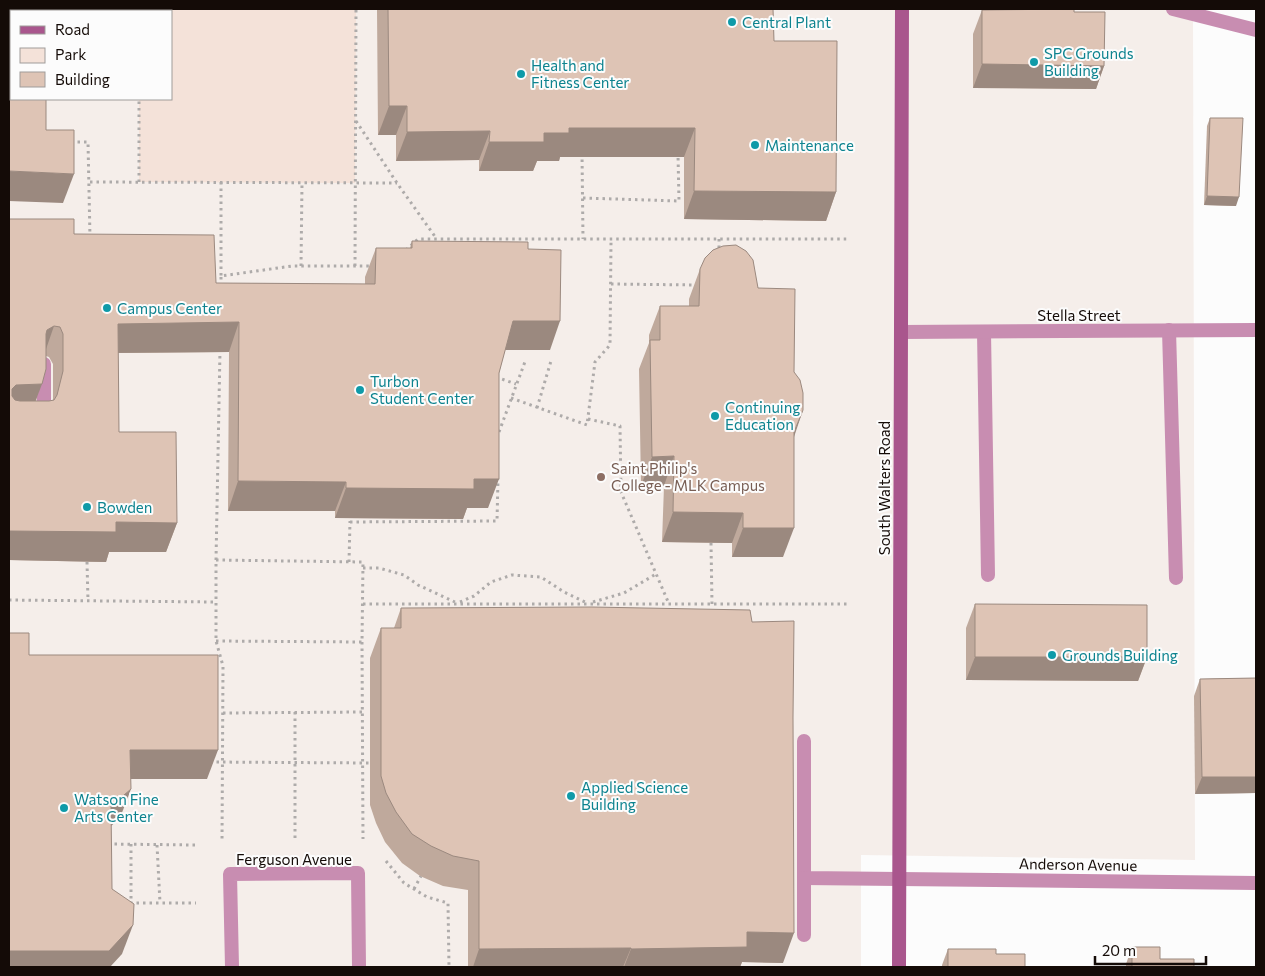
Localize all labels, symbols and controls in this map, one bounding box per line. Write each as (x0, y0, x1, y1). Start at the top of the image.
legend (10, 10, 172, 100)
place label: Central Plant (742, 13, 831, 31)
marker: Central Plant (726, 16, 738, 28)
text: Road (55, 20, 90, 38)
place label: SPC Grounds Building (1044, 44, 1134, 79)
text: Park (55, 45, 86, 63)
place label: Health and Fitness Center (531, 56, 629, 91)
marker: SPC Grounds Building (1028, 56, 1040, 68)
marker: Health and Fitness Center (515, 68, 527, 80)
text: Building (55, 70, 110, 88)
place label: Maintenance (765, 136, 854, 154)
marker: Maintenance (749, 139, 761, 151)
place label: Campus Center (117, 299, 222, 317)
marker: Campus Center (101, 302, 113, 314)
street label: Stella Street (1037, 306, 1121, 324)
place label: Turbon Student Center (370, 372, 474, 407)
marker: Turbon Student Center (354, 384, 366, 396)
place label: Continuing Education (725, 398, 800, 433)
marker: Continuing Education (709, 410, 721, 422)
street label: South Walters Road (875, 421, 893, 555)
place label: Saint Philip's College - MLK Campus (611, 459, 765, 494)
marker: Saint Philip's College - MLK Campus (595, 471, 607, 483)
place label: Bowden (97, 498, 152, 516)
marker: Bowden (81, 501, 93, 513)
place label: Grounds Building (1062, 646, 1178, 664)
marker: Grounds Building (1046, 649, 1058, 661)
place label: Applied Science Building (581, 778, 688, 813)
place label: Watson Fine Arts Center (74, 790, 159, 825)
marker: Applied Science Building (565, 790, 577, 802)
marker: Watson Fine Arts Center (58, 802, 70, 814)
street label: Ferguson Avenue (236, 850, 352, 868)
street label: Anderson Avenue (1019, 854, 1137, 874)
scale bar (1095, 934, 1206, 966)
text: 20 m (1102, 941, 1136, 959)

